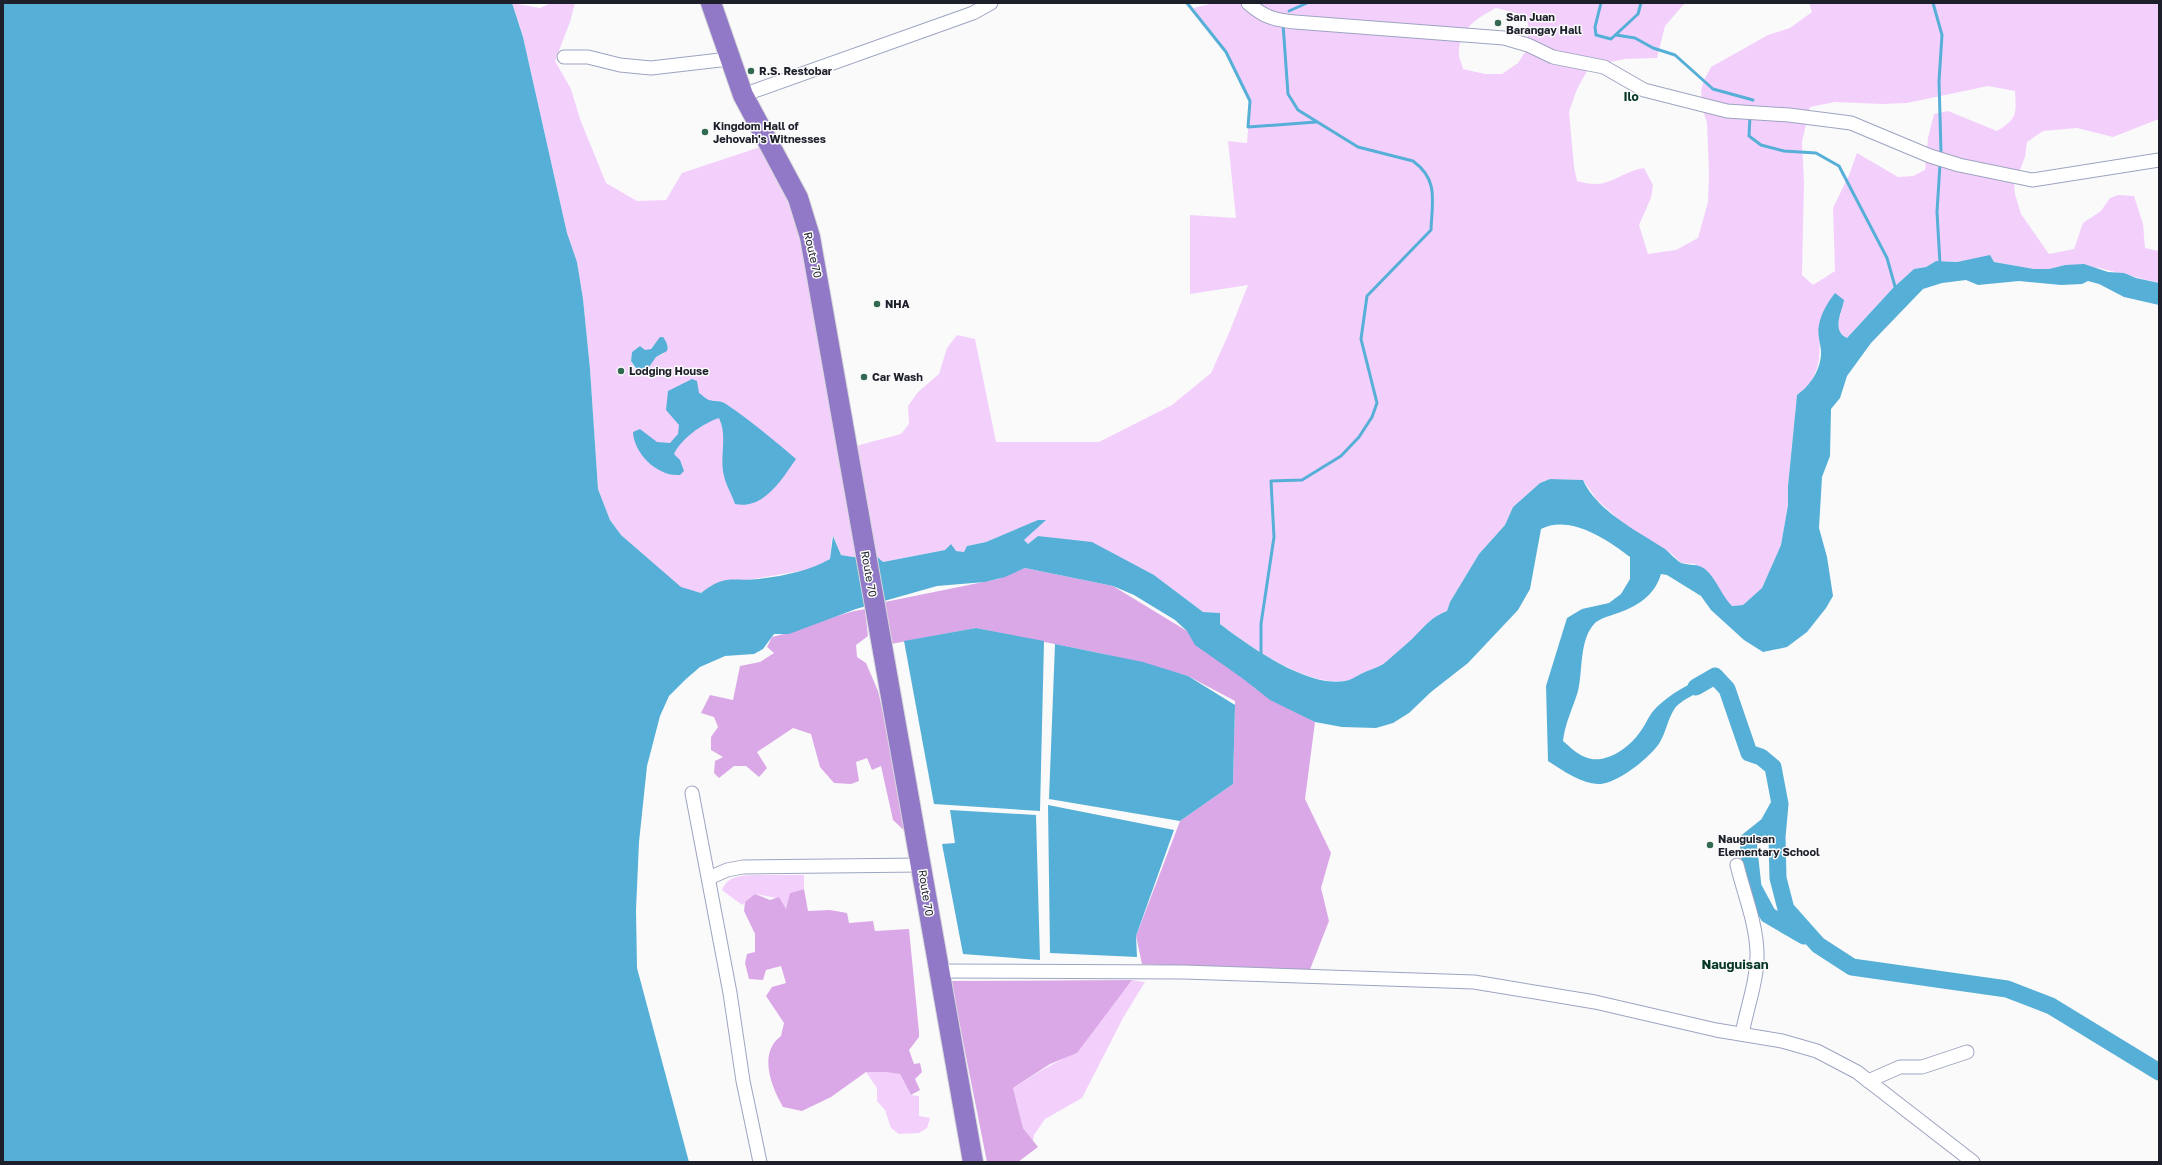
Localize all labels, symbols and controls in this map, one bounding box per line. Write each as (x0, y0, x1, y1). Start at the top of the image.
place label: San Juan Barangay Hall (1506, 10, 1582, 36)
marker: San Juan Barangay Hall (1493, 18, 1503, 28)
place label: R.S. Restobar (759, 64, 833, 77)
marker: R.S. Restobar (746, 66, 756, 76)
district label: Ilo (1623, 89, 1639, 104)
place label: Kingdom Hall of Jehovah's Witnesses (713, 119, 826, 145)
marker: Kingdom Hall of Jehovah's Witnesses (700, 127, 710, 137)
street label: Route 70 (802, 231, 825, 279)
place label: NHA (885, 297, 910, 310)
marker: NHA (872, 299, 882, 309)
place label: Lodging House (629, 364, 709, 377)
marker: Lodging House (616, 366, 626, 376)
place label: Car Wash (872, 370, 923, 383)
marker: Car Wash (859, 372, 869, 382)
street label: Route 70 (859, 550, 880, 598)
place label: Nauguisan Elementary School (1718, 832, 1820, 858)
marker: Nauguisan Elementary School (1705, 840, 1715, 850)
street label: Route 70 (916, 869, 937, 917)
district label: Nauguisan (1701, 956, 1769, 972)

